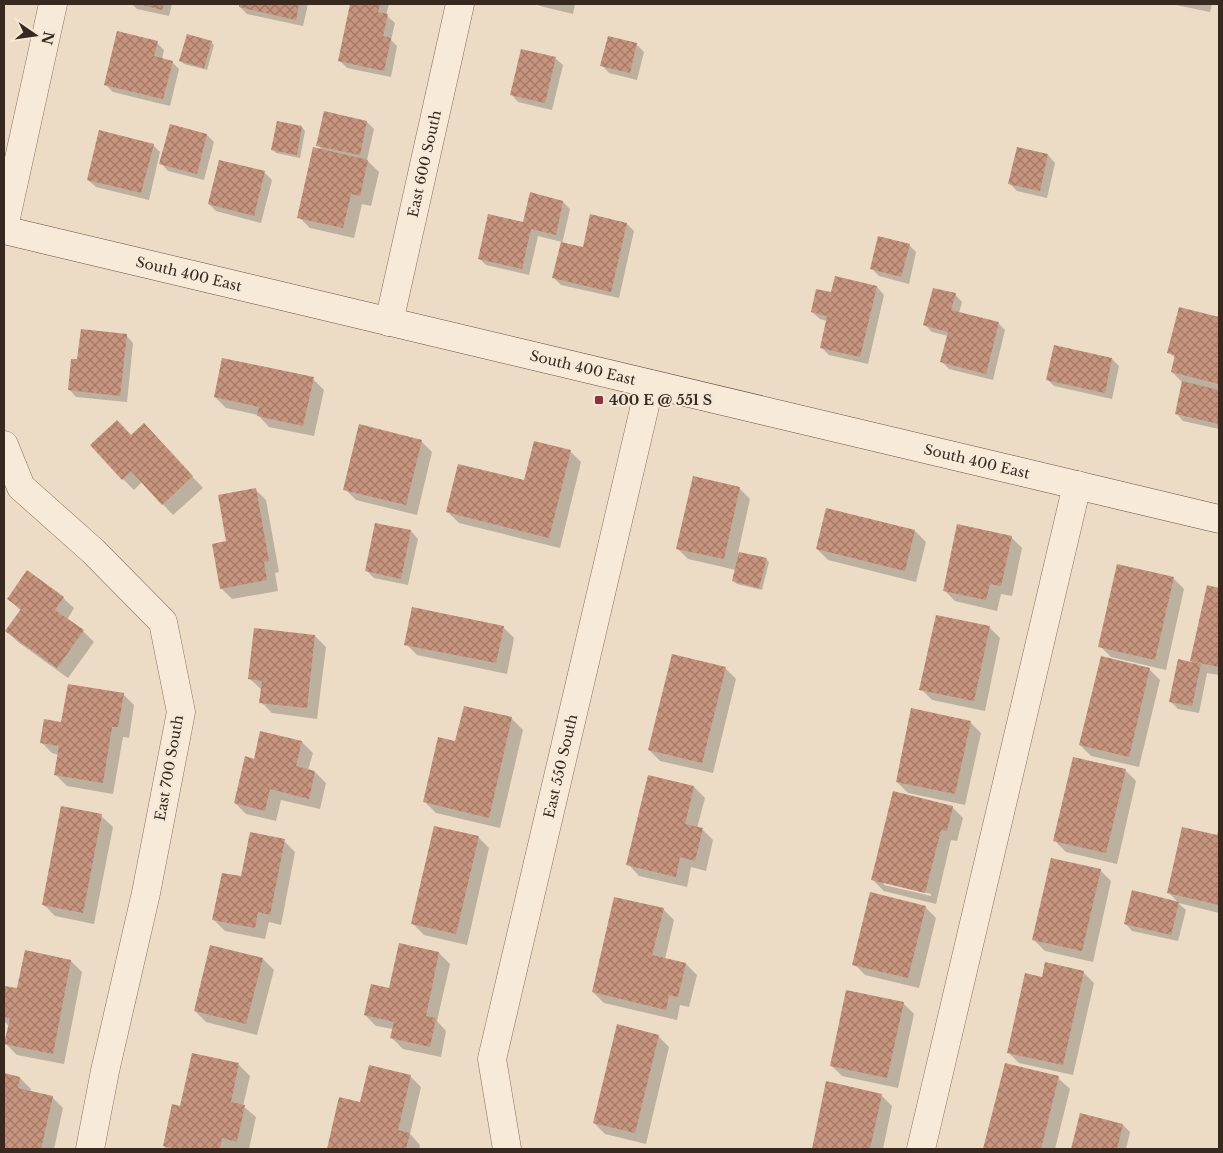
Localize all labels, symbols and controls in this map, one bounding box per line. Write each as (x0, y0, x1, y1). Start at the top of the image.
north arrow (10, 10, 60, 60)
text: N (37, 29, 58, 46)
street label: East 600 South (404, 108, 445, 219)
street label: South 400 East (134, 253, 244, 295)
street label: South 400 East (528, 346, 638, 389)
place label: 400 E @ 551 S (609, 391, 712, 409)
marker: 400 E @ 551 S (593, 394, 605, 406)
street label: South 400 East (922, 440, 1032, 483)
street label: East 550 South (540, 712, 581, 820)
street label: East 700 South (151, 713, 187, 822)

